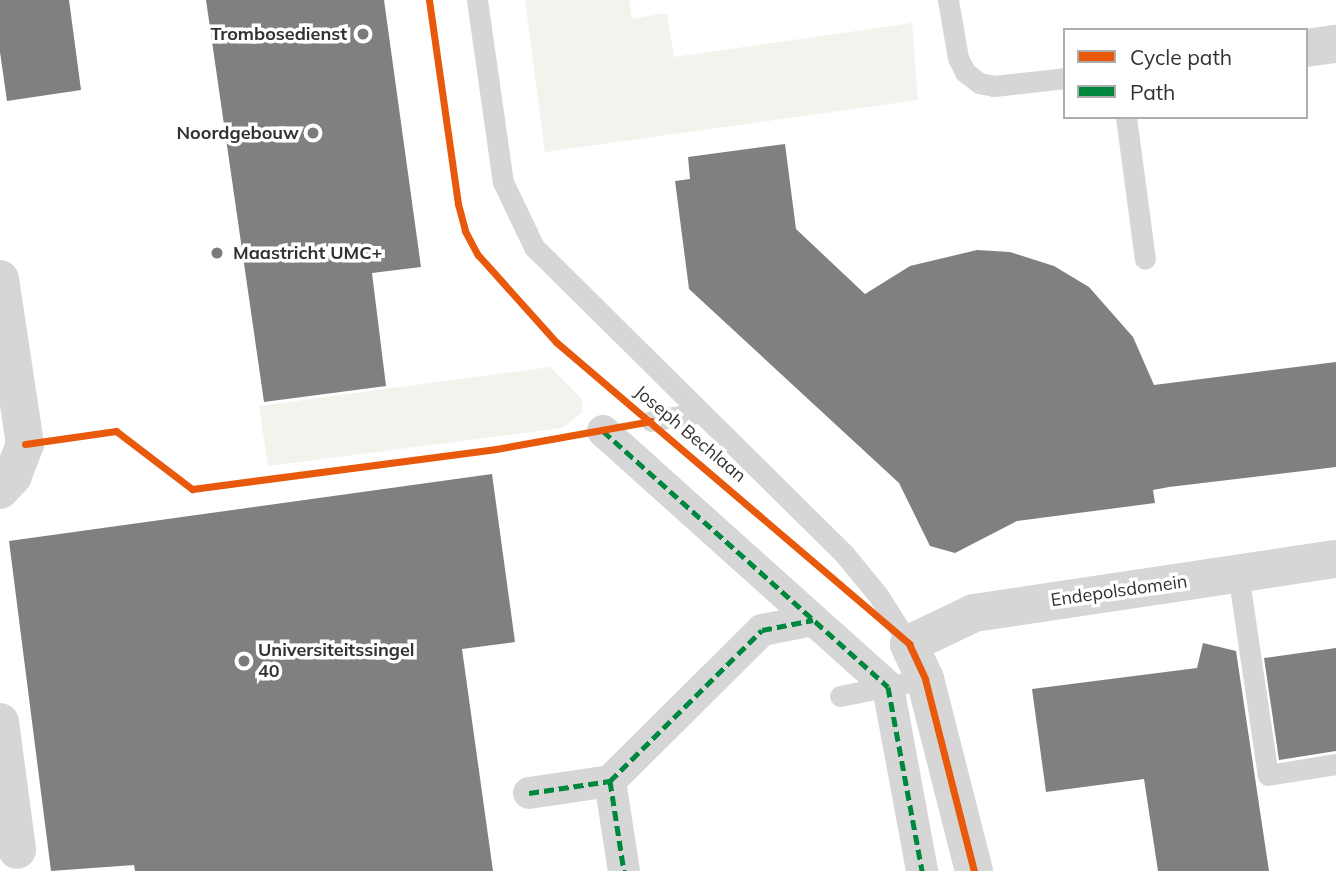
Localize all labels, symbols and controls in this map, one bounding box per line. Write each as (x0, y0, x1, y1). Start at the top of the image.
place label: Trombosedienst (210, 23, 347, 45)
marker: Trombosedienst (353, 24, 373, 44)
legend (1063, 28, 1308, 119)
text: Cycle path (1130, 44, 1232, 70)
text: Path (1130, 79, 1175, 105)
place label: Noordgebouw (177, 122, 299, 144)
marker: Noordgebouw (305, 125, 321, 141)
place label: Maastricht UMC+ (233, 242, 382, 264)
marker: Maastricht UMC+ (207, 243, 227, 263)
street label: Joseph Bechlaan (630, 381, 750, 487)
street label: Endepolsdomein (1049, 571, 1189, 611)
place label: Universiteitssingel 40 (258, 640, 415, 682)
marker: Universiteitssingel 40 (236, 653, 252, 669)

